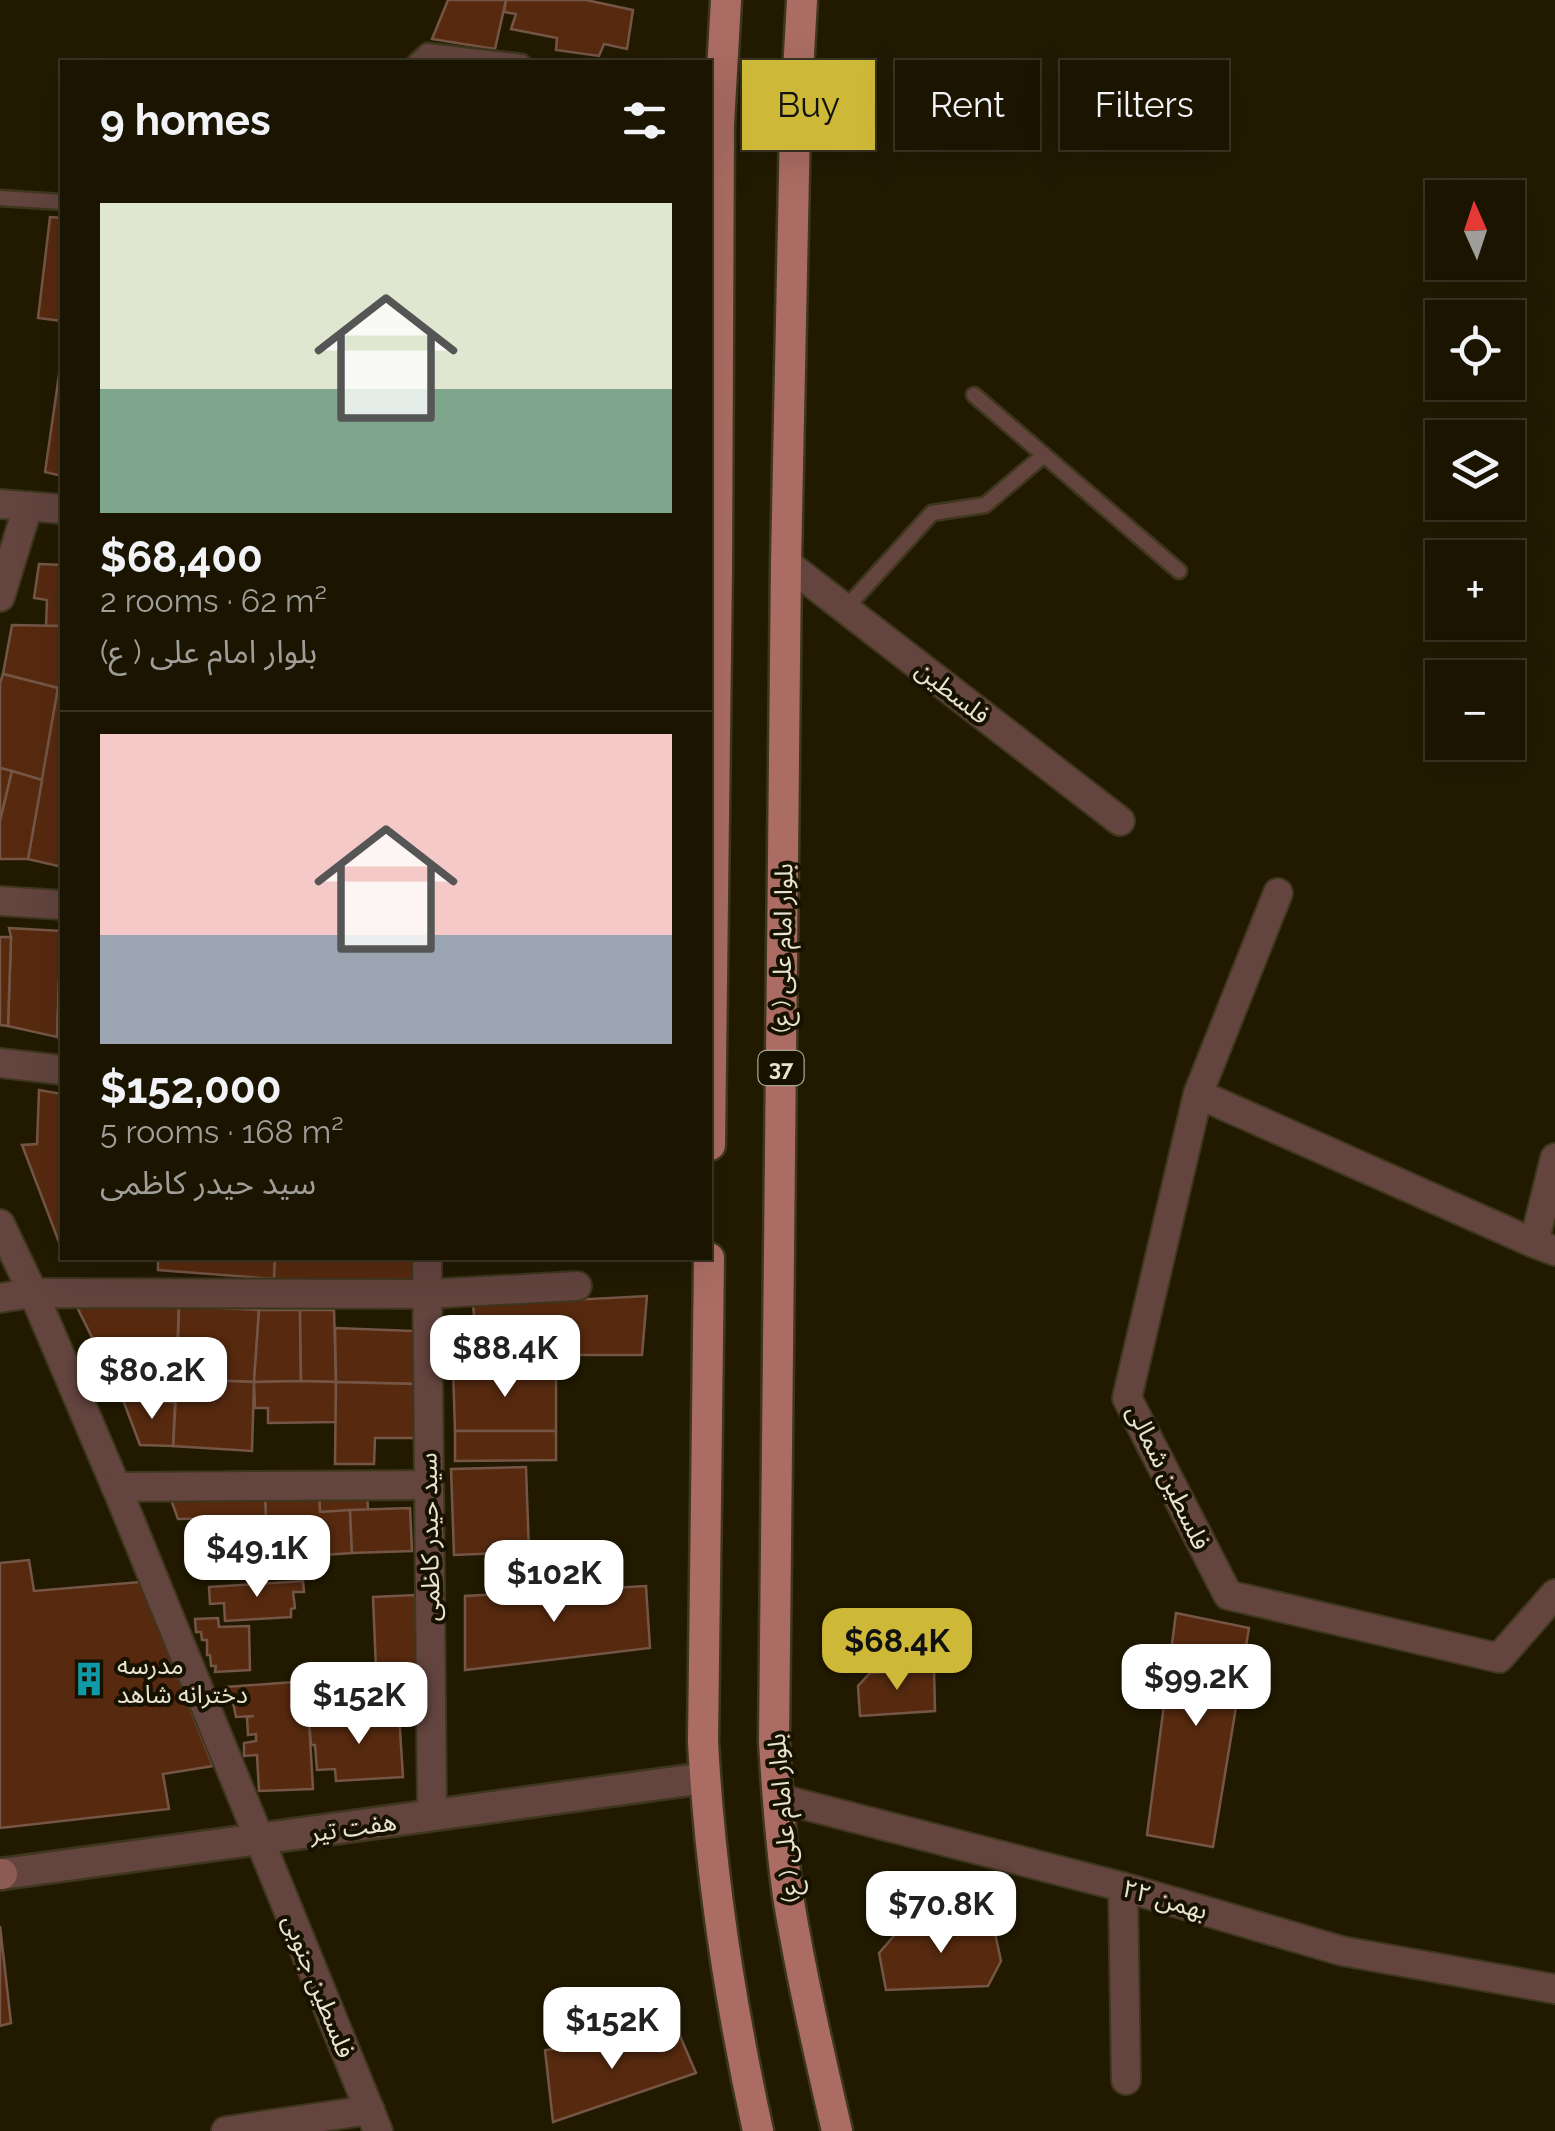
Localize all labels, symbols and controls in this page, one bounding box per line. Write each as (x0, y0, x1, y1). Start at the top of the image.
chip: Buy (742, 60, 875, 150)
chip: Rent (895, 60, 1040, 150)
chip: Filters (1060, 60, 1229, 150)
icon: filters (617, 93, 672, 148)
text: 9 homes (100, 96, 271, 145)
north arrow (1425, 180, 1525, 280)
map controls (1425, 180, 1525, 760)
icon: home (296, 268, 476, 448)
button: locate (1425, 300, 1525, 400)
button: layers (1425, 420, 1525, 520)
text: $68,400 (100, 533, 263, 582)
button: + (1425, 540, 1525, 640)
text: 2 rooms · 62 m² (100, 582, 327, 619)
text: بلوار امام علی ( ع) (100, 633, 317, 670)
street label: فلسطین (910, 654, 996, 730)
button: − (1425, 660, 1525, 760)
icon: home (296, 799, 476, 979)
street label: بلوار امام علی ( ع) (766, 863, 803, 1033)
road number: 37 (758, 1051, 804, 1085)
text: $152,000 (100, 1064, 281, 1113)
text: 5 rooms · 168 m² (100, 1113, 344, 1150)
text: سید حیدر کاظمی (100, 1164, 316, 1201)
pin: $88.4K (424, 1315, 586, 1400)
text: $88.4K (452, 1329, 558, 1366)
pin: $80.2K (71, 1337, 233, 1422)
text: $80.2K (99, 1351, 205, 1388)
street label: فلسطین شمالی (1121, 1399, 1217, 1555)
street label: سید حیدر کاظمی (413, 1452, 445, 1622)
pin: $49.1K (176, 1515, 338, 1600)
text: $49.1K (206, 1529, 308, 1566)
pin: $102K (484, 1540, 624, 1625)
text: $102K (506, 1554, 602, 1591)
pin: $68.4K (816, 1608, 978, 1693)
text: $68.4K (844, 1622, 950, 1659)
pin: $99.2K (1115, 1644, 1277, 1729)
place label: مدرسه دخترانه شاهد (117, 1650, 248, 1709)
text: $99.2K (1144, 1658, 1248, 1695)
building icon: مدرسه دخترانه شاهد (70, 1660, 108, 1698)
pin: $152K (289, 1662, 429, 1747)
text: $152K (312, 1676, 406, 1713)
street label: بلوار امام علی ( ع) (761, 1732, 810, 1904)
street label: هفت تیر (307, 1806, 398, 1848)
pin: $70.8K (860, 1871, 1022, 1956)
street label: ۲۲ بهمن (1119, 1873, 1211, 1925)
text: $70.8K (888, 1885, 994, 1922)
street label: فلسطین جنوبی (277, 1910, 361, 2062)
pin: $152K (542, 1987, 682, 2072)
text: $152K (565, 2001, 659, 2038)

